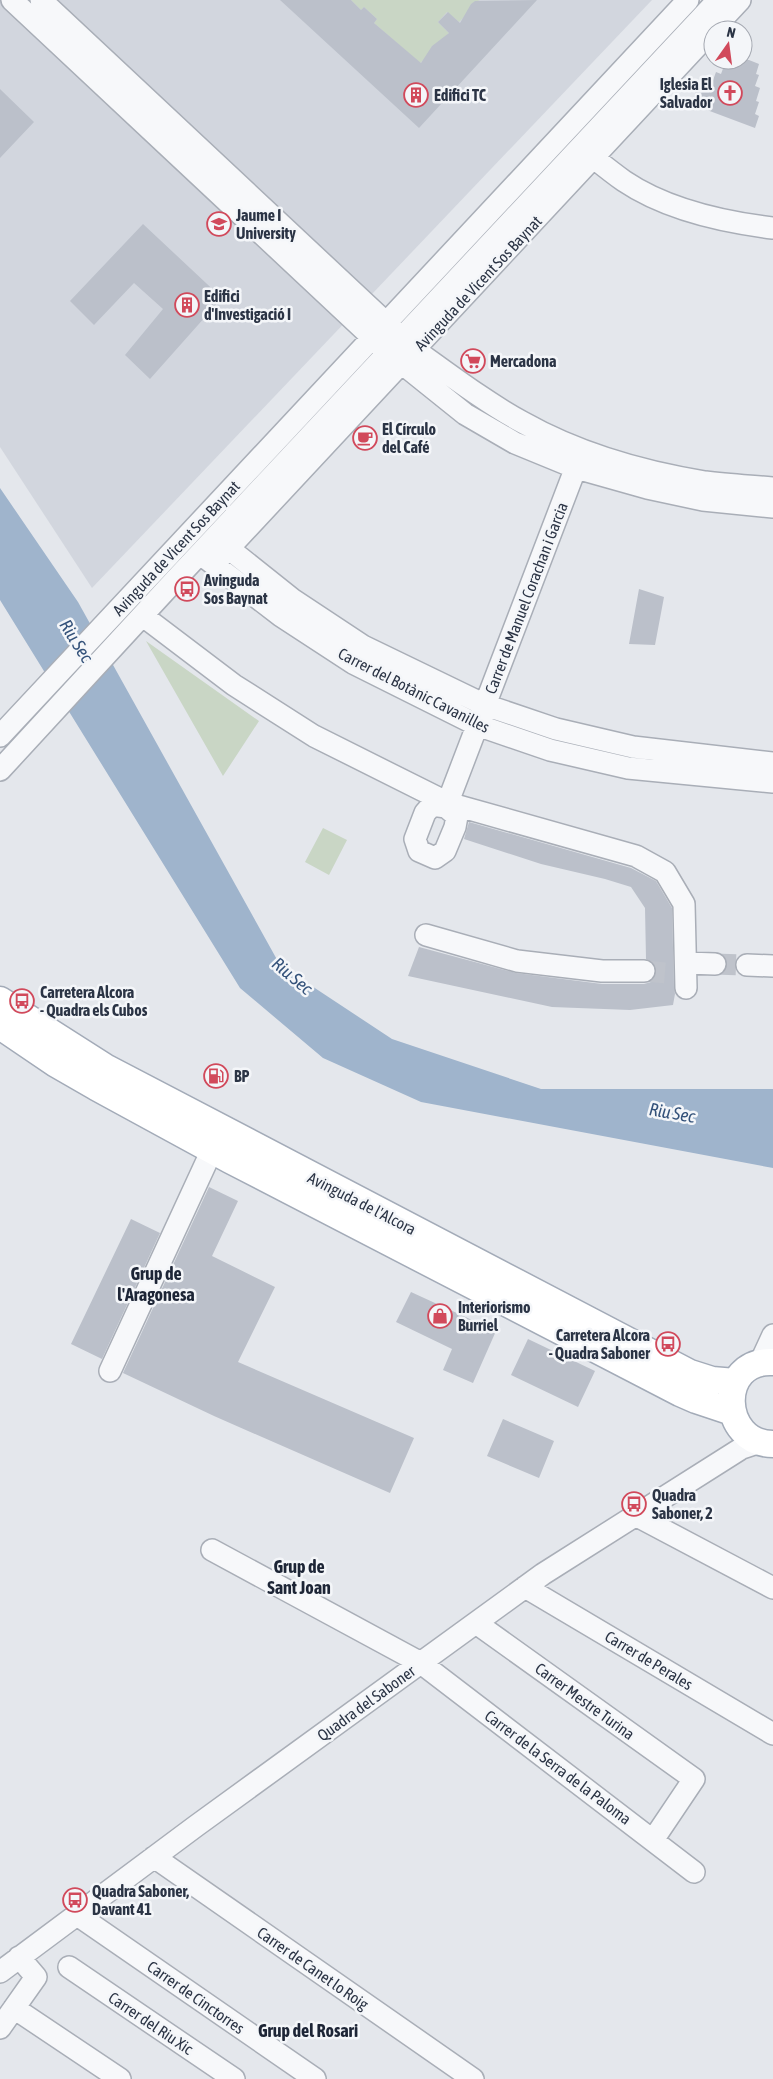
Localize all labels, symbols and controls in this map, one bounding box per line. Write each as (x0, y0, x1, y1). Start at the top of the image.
north arrow (703, 20, 753, 70)
text: N (725, 24, 737, 41)
place label: Iglesia El Salvador (660, 75, 713, 111)
church icon: Iglesia El Salvador (717, 80, 743, 106)
building icon: Edifici TC (403, 82, 429, 108)
place label: Edifici TC (434, 86, 487, 104)
place label: Jaume I University (235, 206, 296, 242)
school or university icon: Jaume I University (206, 211, 232, 237)
street label: Avinguda de Vicent Sos Baynat (411, 212, 546, 355)
place label: Edifici d'Investigació I (204, 287, 291, 323)
building icon: Edifici d'Investigació I (174, 292, 200, 318)
supermarket icon: Mercadona (460, 348, 486, 374)
place label: Mercadona (490, 352, 556, 370)
place label: El Círculo del Café (382, 420, 437, 456)
cafe icon: El Círculo del Café (352, 425, 378, 451)
street label: Avinguda de Vicent Sos Baynat (109, 477, 244, 620)
street label: Carrer de Manuel Corachan i Garcia (481, 500, 571, 696)
place label: Avinguda Sos Baynat (203, 571, 268, 607)
bus stop icon: Avinguda Sos Baynat (174, 576, 200, 602)
water label: Riu Sec (55, 616, 98, 666)
street label: Carrer del Botànic Cavanilles (335, 644, 493, 736)
water label: Riu Sec (268, 953, 317, 999)
place label: Carretera Alcora - Quadra els Cubos (40, 983, 148, 1019)
bus stop icon: Carretera Alcora - Quadra els Cubos (9, 988, 35, 1014)
fuel station icon: BP (203, 1063, 229, 1089)
place label: BP (234, 1067, 250, 1085)
water label: Riu Sec (647, 1098, 697, 1127)
street label: Avinguda de l'Alcora (305, 1168, 419, 1239)
district label: Grup de l'Aragonesa (117, 1263, 195, 1305)
place label: Interiorismo Burriel (458, 1298, 531, 1334)
shop icon: Interiorismo Burriel (427, 1303, 453, 1329)
place label: Carretera Alcora - Quadra Saboner (549, 1326, 650, 1362)
bus stop icon: Carretera Alcora - Quadra Saboner (655, 1331, 681, 1357)
place label: Quadra Saboner, 2 (652, 1486, 713, 1522)
bus stop icon: Quadra Saboner, 2 (621, 1491, 647, 1517)
district label: Grup de Sant Joan (267, 1556, 331, 1598)
street label: Carrer de Perales (602, 1627, 696, 1693)
street label: Carrer Mestre Turina (532, 1659, 638, 1743)
street label: Quadra del Saboner (314, 1661, 419, 1744)
street label: Carrer de la Serra de la Paloma (481, 1706, 635, 1828)
place label: Quadra Saboner, Davant 41 (92, 1882, 189, 1918)
bus stop icon: Quadra Saboner, Davant 41 (62, 1887, 88, 1913)
street label: Carrer de Canet lo Roig (253, 1923, 372, 2014)
street label: Carrer de Cinctorres (144, 1957, 248, 2037)
street label: Carrer del Riu Xic (105, 1988, 197, 2058)
district label: Grup del Rosari (258, 2020, 358, 2041)

